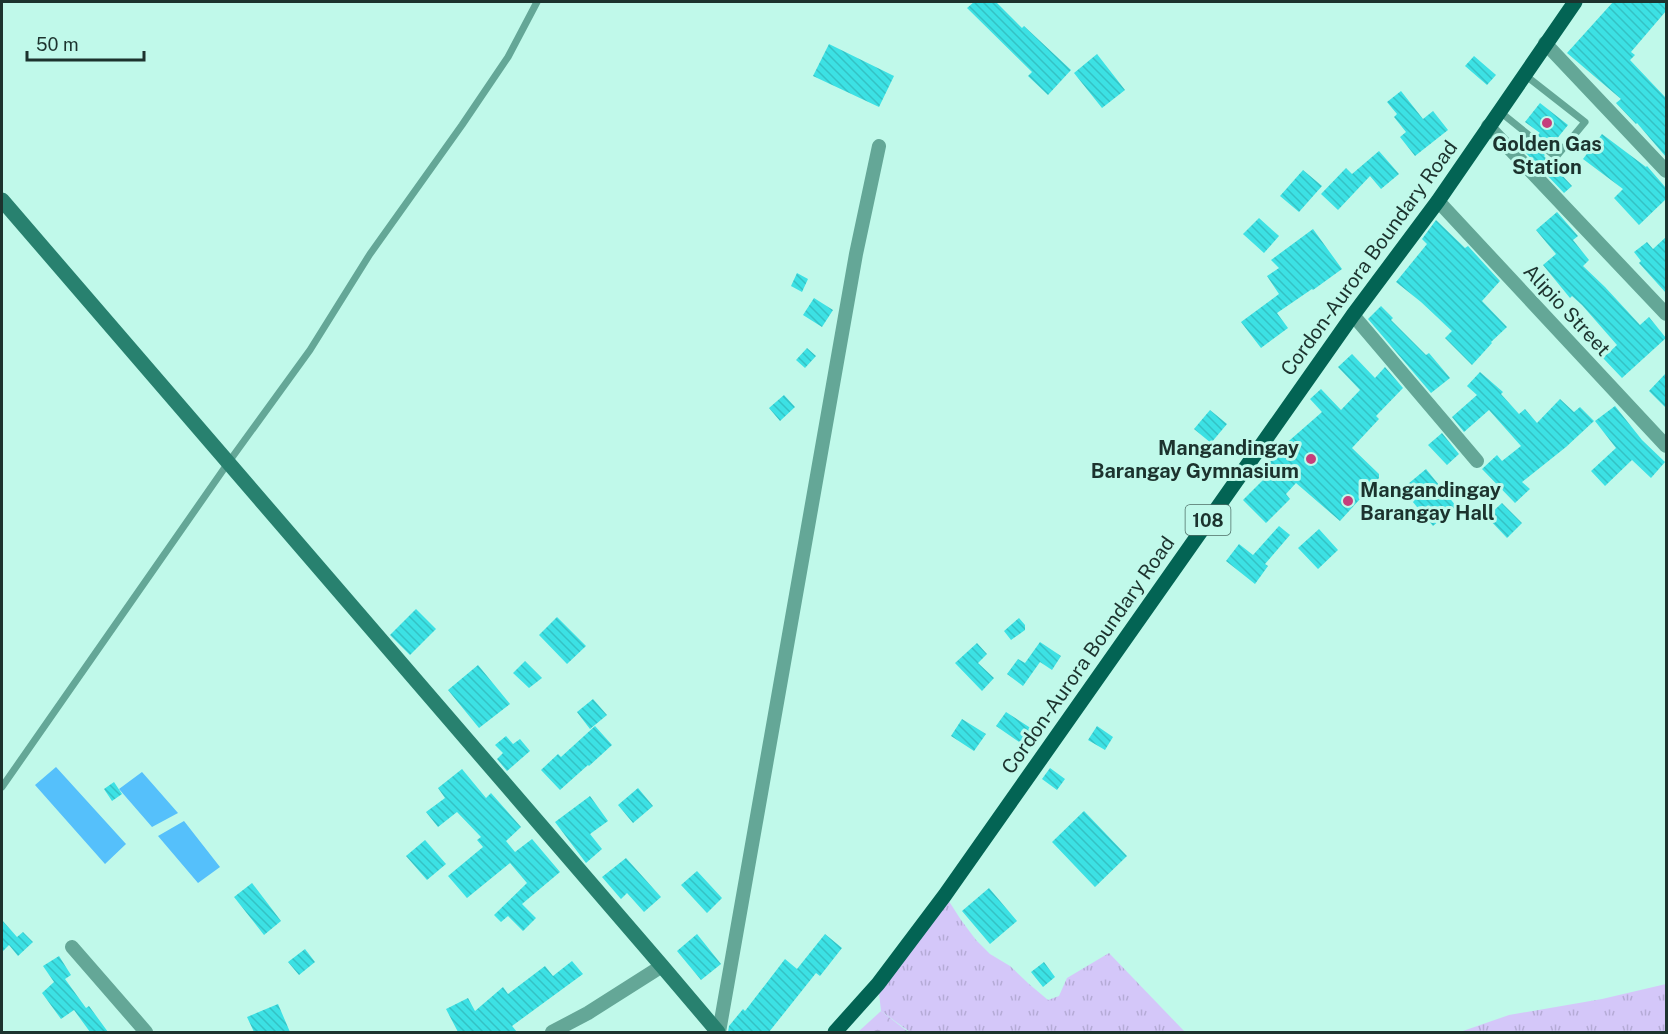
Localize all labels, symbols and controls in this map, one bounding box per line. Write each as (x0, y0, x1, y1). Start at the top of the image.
scale bar (27, 24, 144, 62)
text: 50 m (36, 34, 79, 55)
marker: Golden Gas Station (1540, 116, 1554, 130)
place label: Golden Gas Station (1492, 132, 1602, 179)
street label: Cordon-Aurora Boundary Road (1276, 136, 1462, 380)
street label: Alipio Street (1518, 259, 1616, 361)
place label: Mangandingay Barangay Gymnasium (1091, 436, 1299, 483)
marker: Mangandingay Barangay Gymnasium (1304, 452, 1318, 466)
place label: Mangandingay Barangay Hall (1360, 478, 1501, 525)
marker: Mangandingay Barangay Hall (1341, 494, 1355, 508)
road number: 108 (1186, 505, 1230, 535)
street label: Cordon-Aurora Boundary Road (997, 532, 1179, 778)

